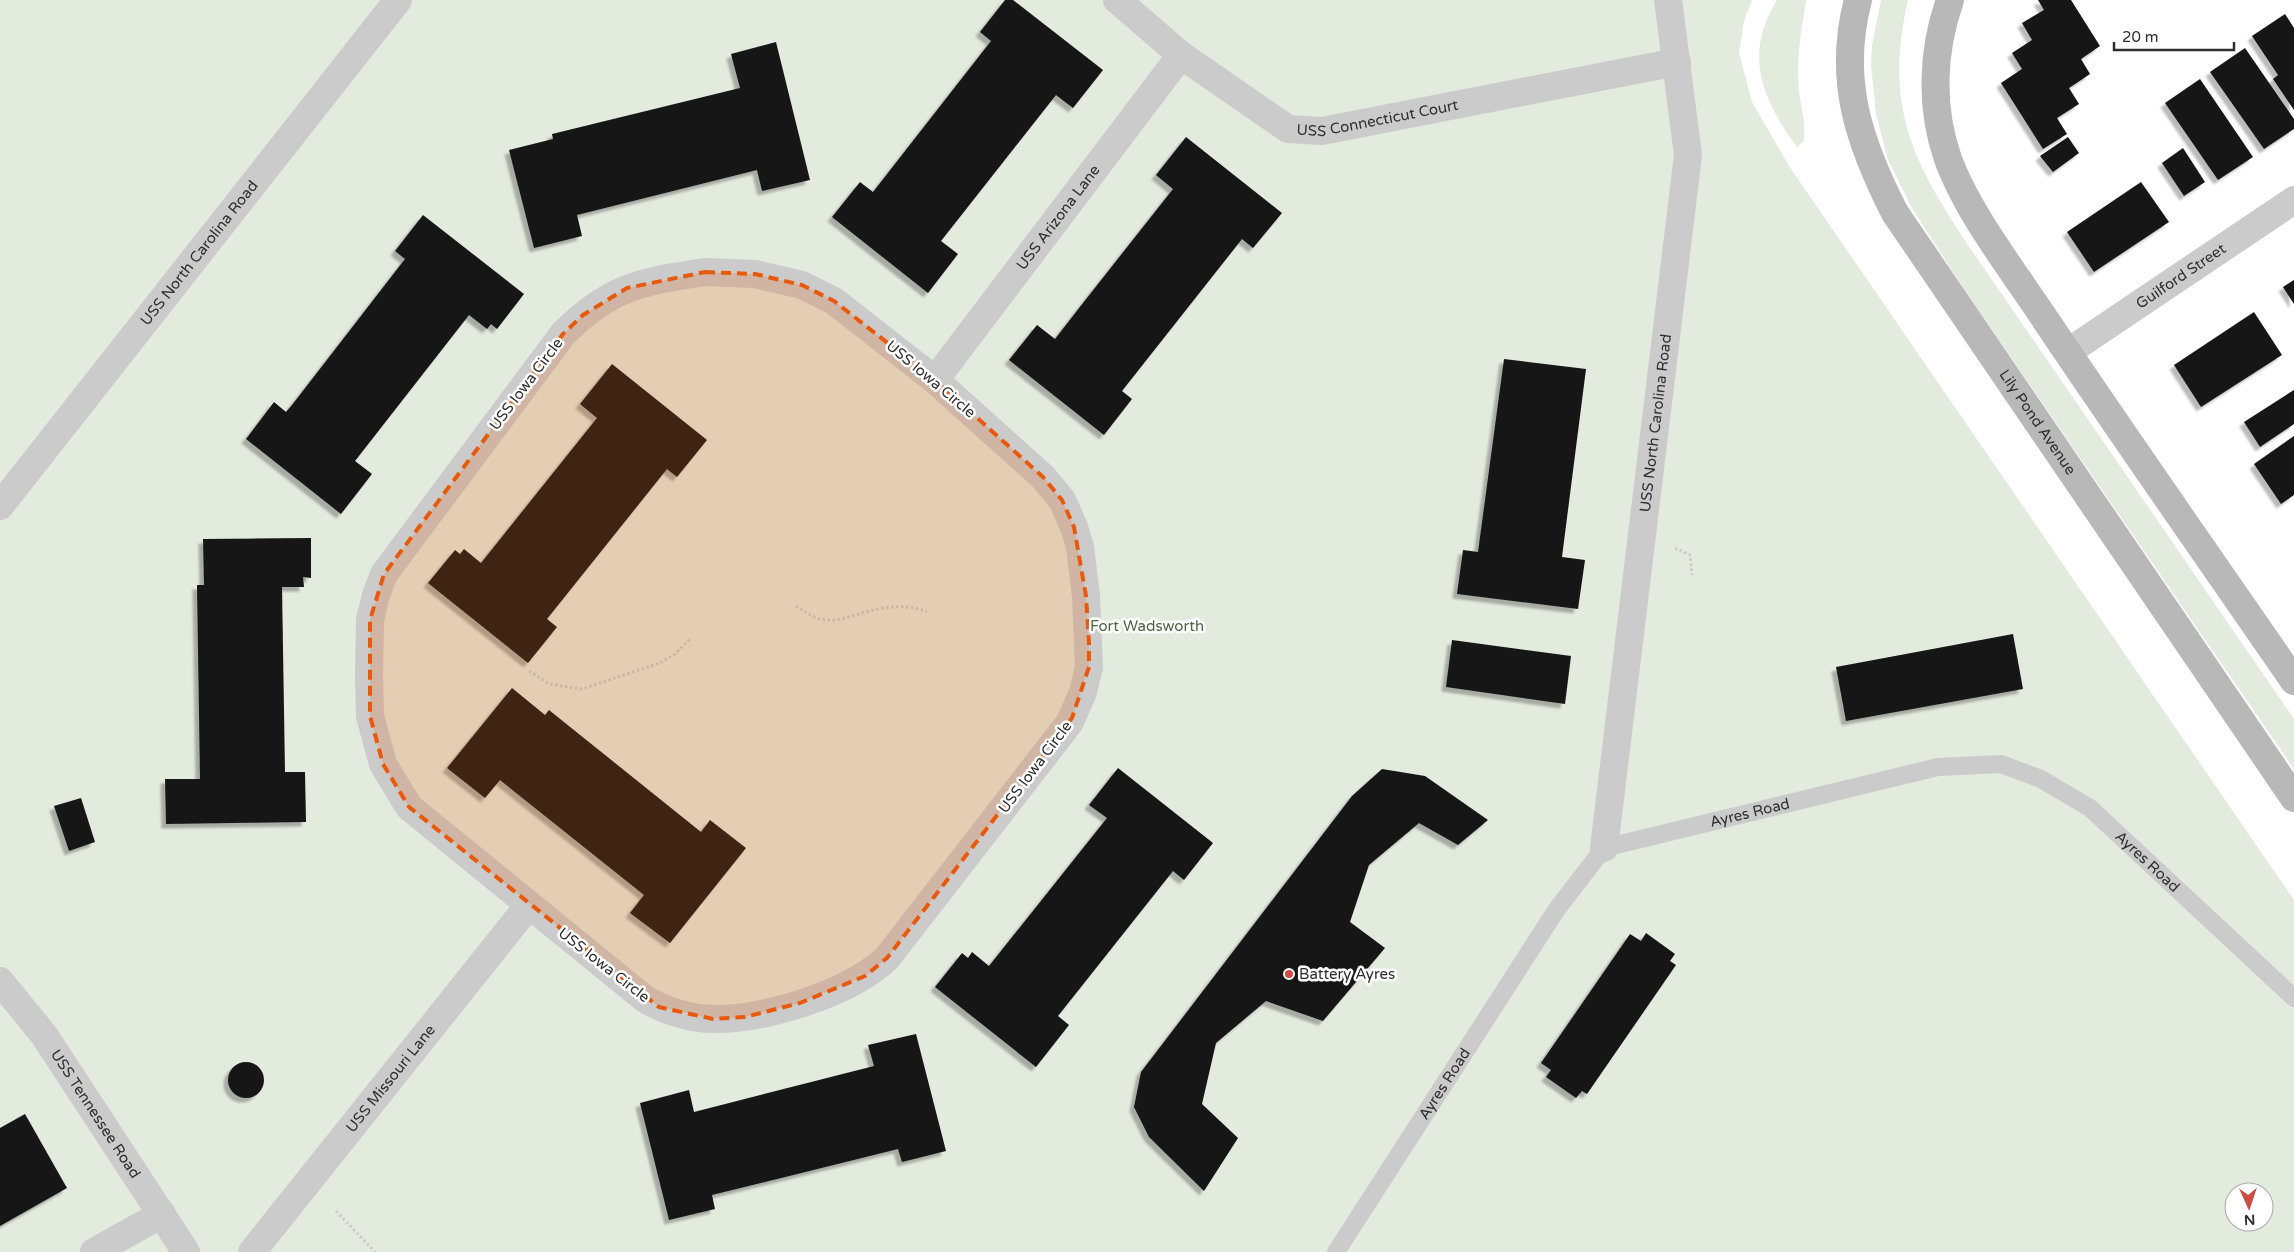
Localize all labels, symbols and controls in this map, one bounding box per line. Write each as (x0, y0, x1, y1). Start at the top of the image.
scale bar (2114, 20, 2234, 52)
text: 20 m (2122, 28, 2159, 46)
street label: USS Connecticut Court (1296, 96, 1460, 140)
street label: USS Arizona Lane (1013, 161, 1104, 273)
street label: USS North Carolina Road (137, 177, 262, 329)
street label: Guilford Street (2133, 239, 2229, 313)
street label: USS North Carolina Road (1636, 333, 1675, 513)
street label: USS Iowa Circle (485, 334, 567, 434)
street label: USS Iowa Circle (883, 336, 979, 422)
street label: Lily Pond Avenue (1995, 366, 2080, 478)
park label: Fort Wadsworth (1090, 617, 1204, 635)
street label: USS Iowa Circle (994, 717, 1076, 817)
street label: Ayres Road (1708, 794, 1791, 831)
street label: Ayres Road (2111, 827, 2183, 896)
street label: USS Iowa Circle (555, 924, 653, 1006)
place label: Battery Ayres (1299, 965, 1395, 983)
marker: Battery Ayres (1283, 968, 1295, 980)
street label: USS Missouri Lane (342, 1021, 439, 1136)
street label: Ayres Road (1415, 1045, 1474, 1123)
street label: USS Tennessee Road (47, 1046, 144, 1182)
north arrow (2224, 1182, 2274, 1232)
text: N (2244, 1211, 2256, 1228)

